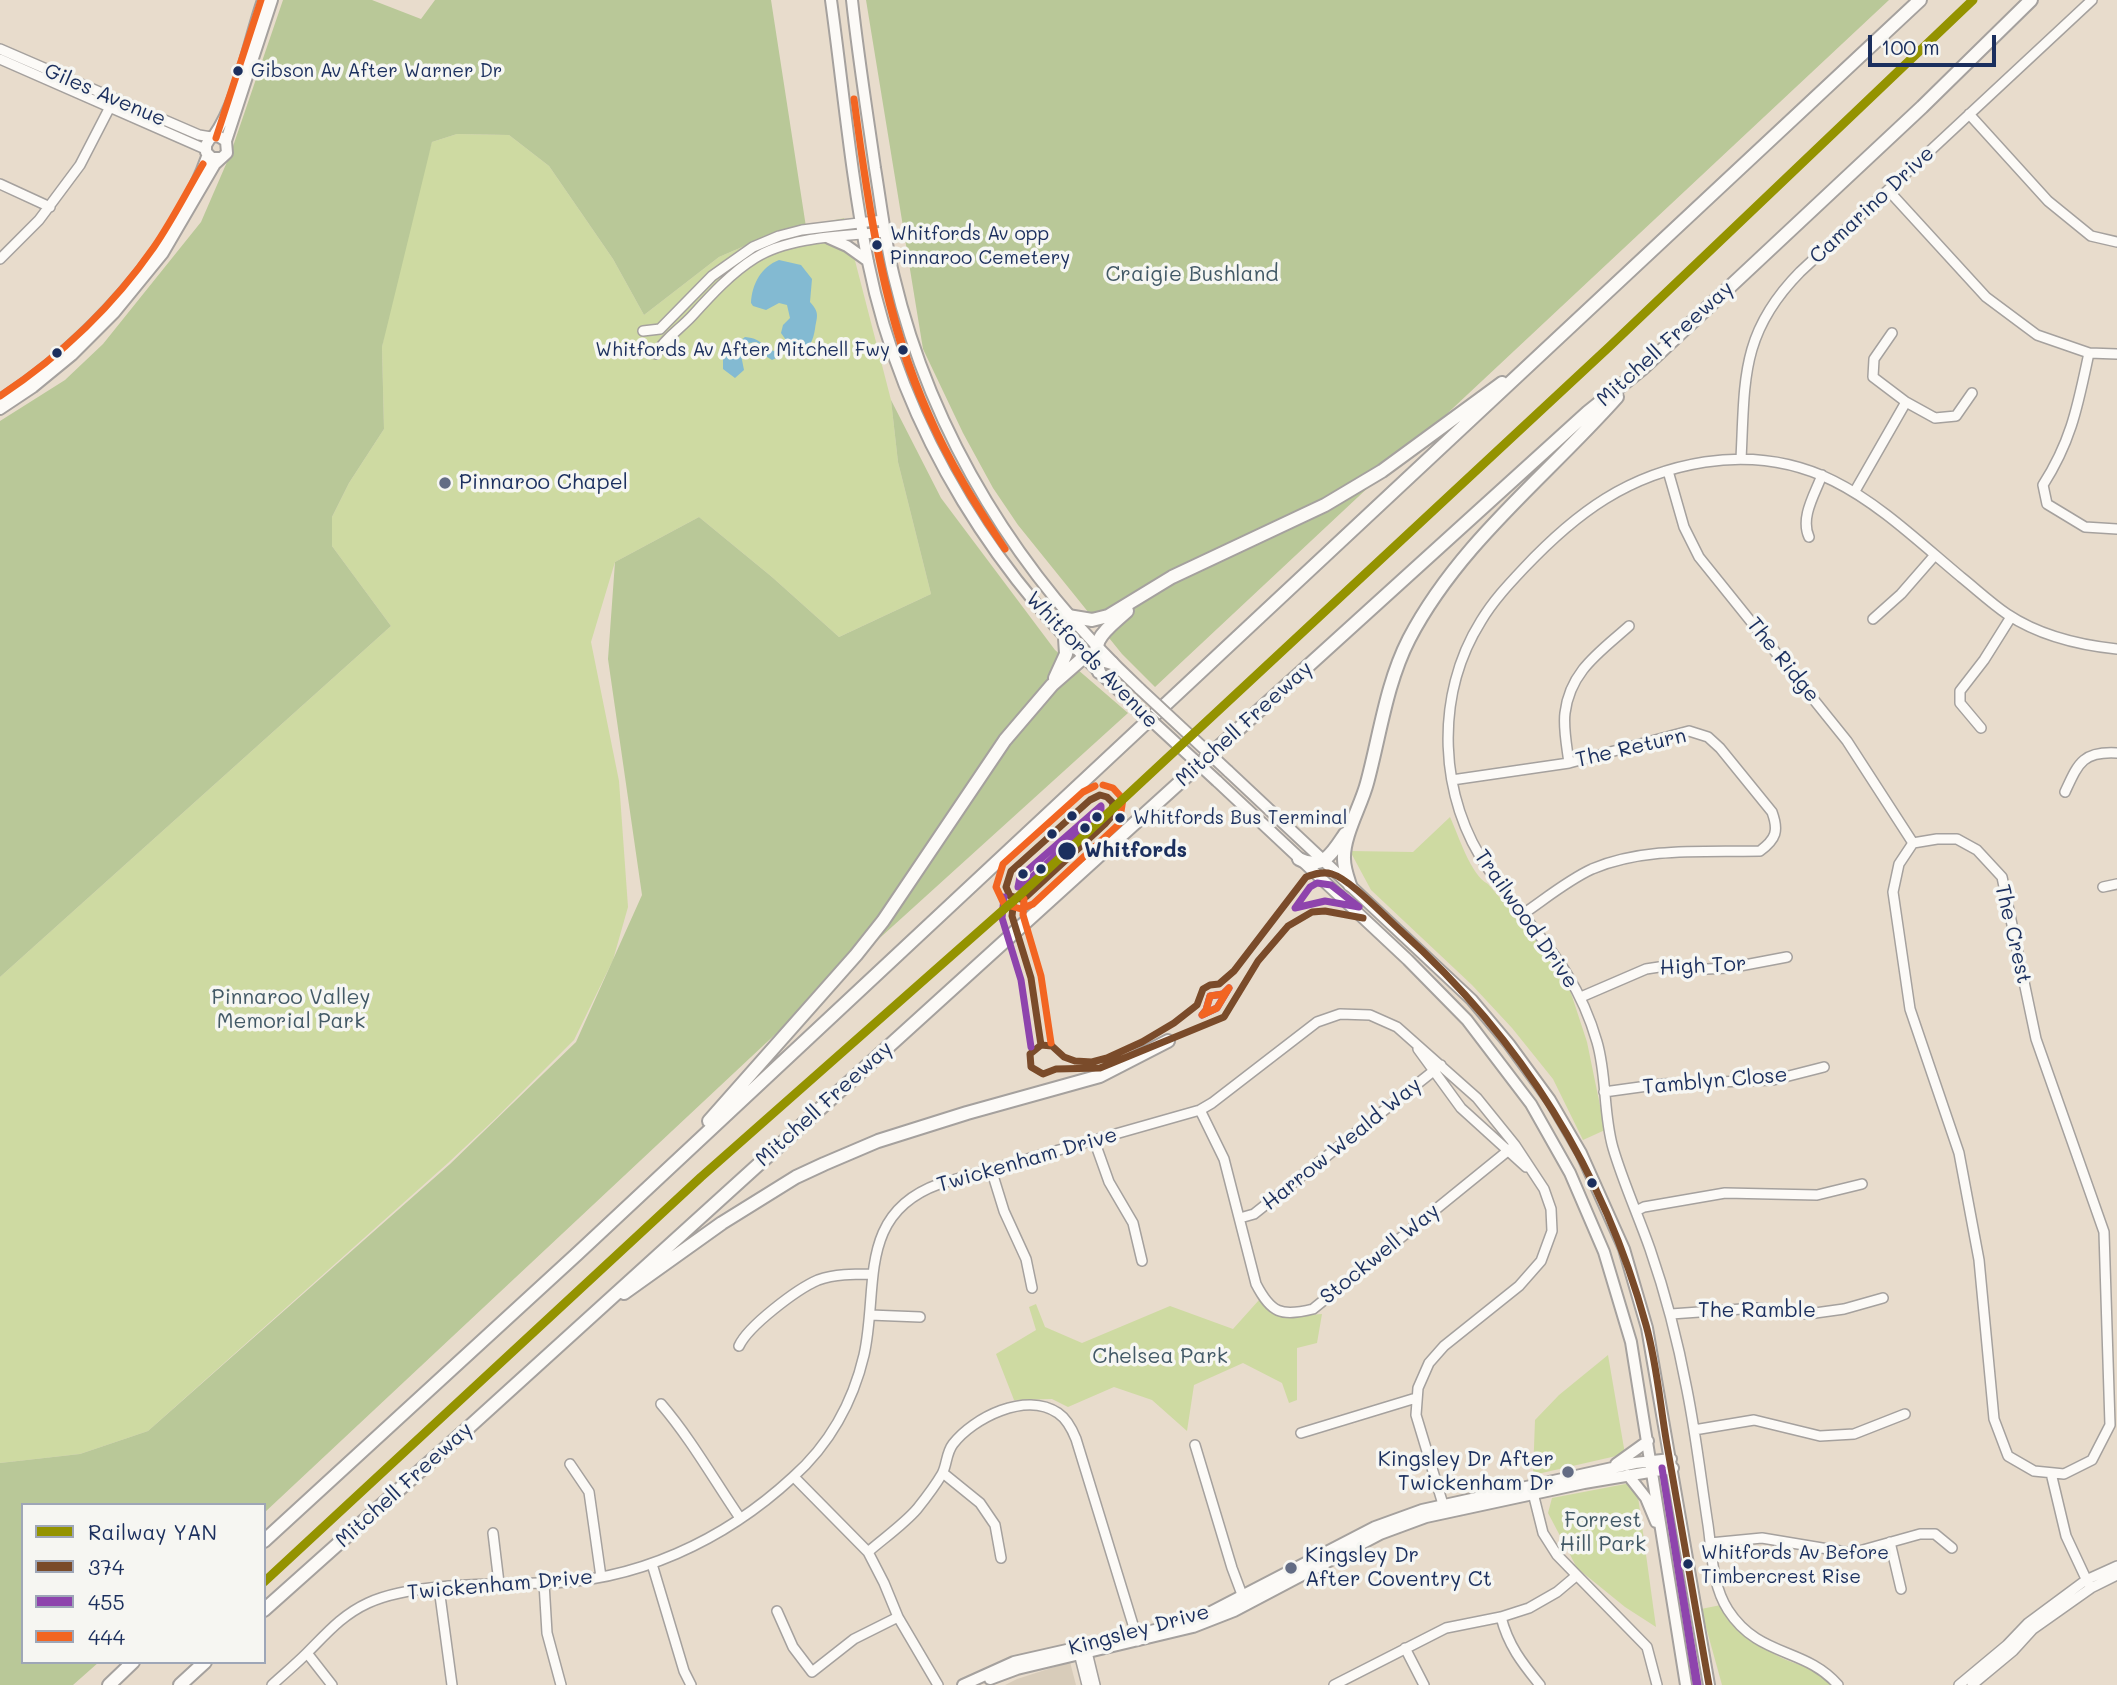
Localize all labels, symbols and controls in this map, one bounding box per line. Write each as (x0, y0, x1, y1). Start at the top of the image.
scale bar (1872, 21, 2000, 65)
text: 100 m (1881, 33, 1940, 60)
street label: Giles Avenue (40, 58, 170, 132)
place label: Gibson Av After Warner Dr (251, 60, 502, 82)
marker: Gibson Av After Warner Dr (231, 64, 245, 78)
street label: Camarino Drive (1804, 141, 1940, 269)
place label: Whitfords Av opp Pinnaroo Cemetery (890, 223, 1070, 267)
marker: Whitfords Av opp Pinnaroo Cemetery (870, 238, 884, 252)
park label: Craigie Bushland (1105, 262, 1279, 288)
street label: Mitchell Freeway (1591, 276, 1739, 412)
place label: Whitfords Av After Mitchell Fwy (595, 339, 890, 361)
marker: Whitfords Av After Mitchell Fwy (896, 343, 910, 357)
unlabelled marker (50, 346, 64, 360)
place label: Pinnaroo Chapel (459, 470, 628, 496)
marker: Pinnaroo Chapel (437, 475, 453, 491)
street label: Whitfords Avenue (1020, 587, 1164, 733)
street label: The Ridge (1741, 613, 1825, 707)
street label: Mitchell Freeway (1170, 656, 1318, 792)
street label: The Return (1573, 723, 1689, 773)
place label: Whitfords Bus Terminal (1133, 807, 1348, 829)
unlabelled marker (1065, 809, 1079, 823)
unlabelled marker (1090, 810, 1104, 824)
marker: Whitfords Bus Terminal (1113, 811, 1127, 825)
unlabelled marker (1078, 821, 1092, 835)
unlabelled marker (1045, 827, 1059, 841)
place label: Whitfords (1084, 838, 1187, 864)
marker: Whitfords (1056, 840, 1078, 862)
street label: Trailwood Drive (1469, 845, 1583, 993)
unlabelled marker (1034, 862, 1048, 876)
unlabelled marker (1016, 867, 1030, 881)
street label: The Crest (1989, 882, 2037, 986)
street label: High Tor (1659, 951, 1747, 981)
park label: Pinnaroo Valley Memorial Park (212, 985, 370, 1035)
street label: Mitchell Freeway (750, 1036, 898, 1172)
street label: Tamblyn Close (1641, 1062, 1789, 1100)
street label: Harrow Weald Way (1258, 1072, 1426, 1216)
street label: Twickenham Drive (934, 1122, 1120, 1198)
unlabelled marker (1585, 1176, 1599, 1190)
street label: Stockwell Way (1315, 1198, 1445, 1310)
street label: The Ramble (1698, 1298, 1816, 1324)
park label: Chelsea Park (1092, 1344, 1228, 1370)
street label: Mitchell Freeway (330, 1417, 478, 1553)
place label: Kingsley Dr After Twickenham Dr (1378, 1447, 1554, 1497)
marker: Kingsley Dr After Twickenham Dr (1560, 1464, 1576, 1480)
legend (21, 1503, 266, 1664)
park label: Forrest Hill Park (1560, 1508, 1646, 1558)
text: Railway YAN (88, 1518, 217, 1545)
place label: Whitfords Av Before Timbercrest Rise (1701, 1542, 1889, 1586)
place label: Kingsley Dr After Coventry Ct (1305, 1543, 1492, 1593)
text: 374 (88, 1553, 124, 1580)
marker: Whitfords Av Before Timbercrest Rise (1681, 1557, 1695, 1571)
marker: Kingsley Dr After Coventry Ct (1283, 1560, 1299, 1576)
street label: Twickenham Drive (406, 1564, 594, 1606)
text: 455 (88, 1588, 125, 1615)
street label: Kingsley Drive (1066, 1599, 1212, 1661)
text: 444 (88, 1623, 125, 1650)

